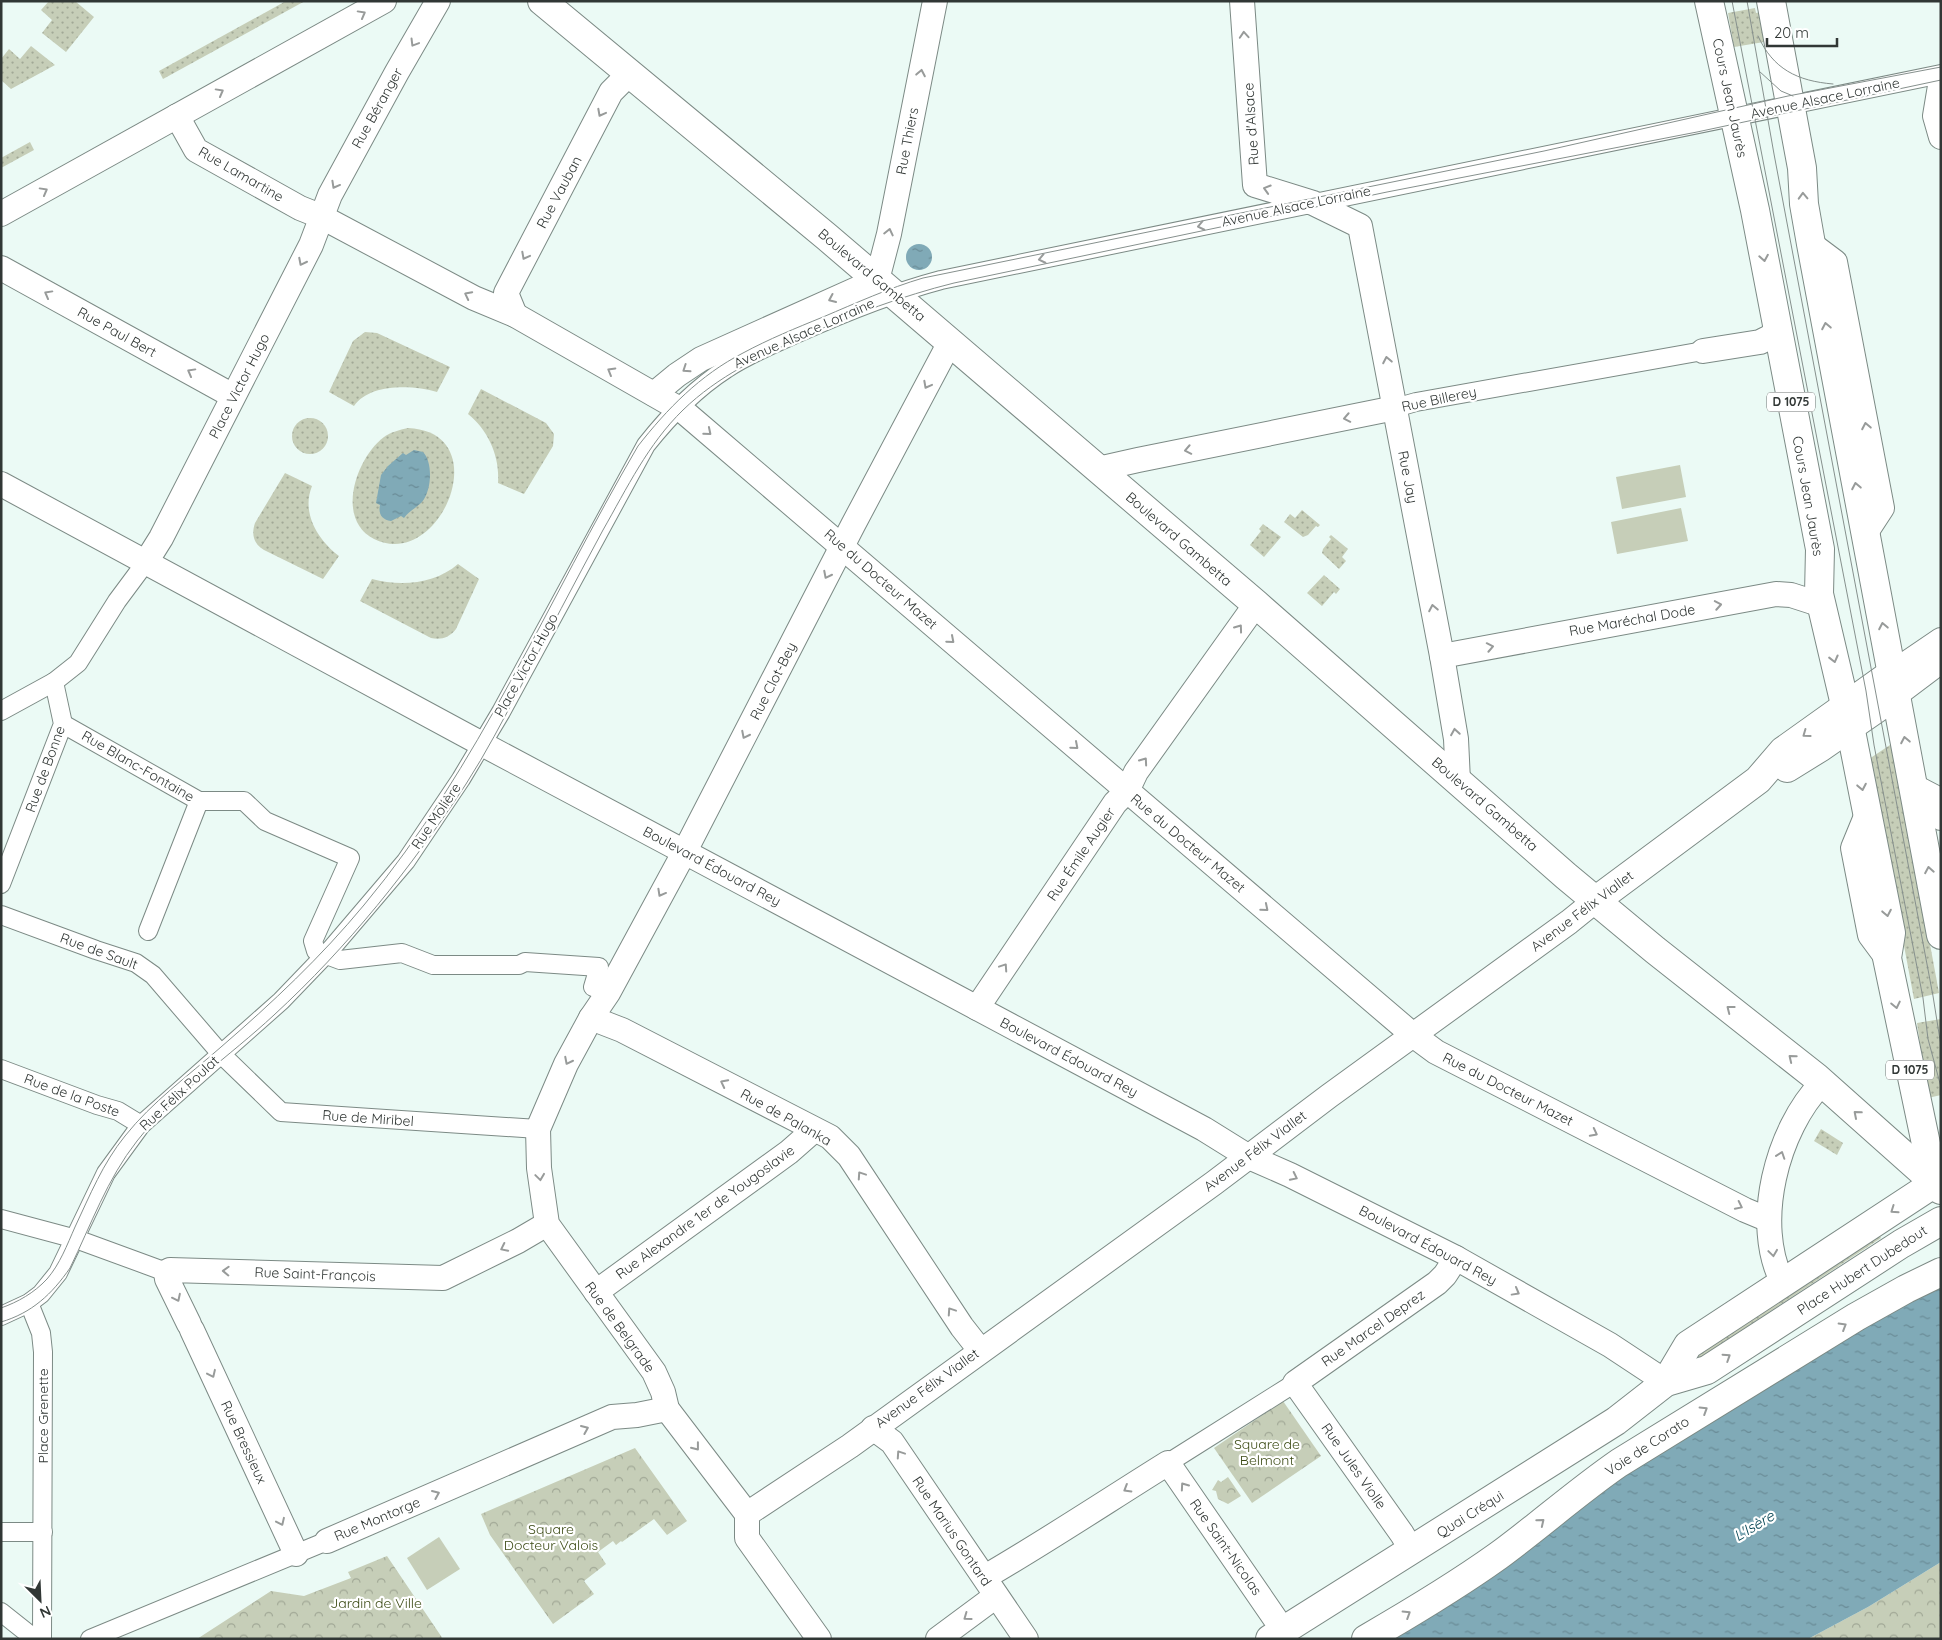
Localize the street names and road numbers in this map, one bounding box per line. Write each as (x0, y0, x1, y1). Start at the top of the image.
street label: Cours Jean Jaurès (1709, 37, 1751, 159)
street label: Rue Béranger (347, 64, 407, 152)
street label: Avenue Alsace Lorraine (1749, 73, 1901, 123)
street label: Rue d'Alsace (1239, 82, 1263, 166)
street label: Rue Thiers (892, 106, 922, 176)
street label: Rue Lamartine (195, 142, 287, 206)
street label: Rue Vauban (532, 153, 586, 231)
street label: Avenue Alsace Lorraine (1220, 181, 1372, 231)
street label: Boulevard Gambetta (814, 225, 930, 325)
street label: Avenue Alsace Lorraine (731, 294, 877, 372)
street label: Rue Paul Bert (74, 303, 160, 361)
street label: Place Victor Hugo (205, 330, 273, 442)
street label: Rue Billerey (1400, 382, 1478, 416)
road number: D 1075 (1767, 392, 1815, 412)
street label: Cours Jean Jaurès (1789, 435, 1827, 557)
street label: Rue Jay (1394, 449, 1422, 505)
street label: Boulevard Gambetta (1122, 488, 1236, 590)
street label: Rue du Docteur Mazet (821, 525, 942, 633)
street label: Rue Maréchal Dode (1568, 600, 1697, 640)
street label: Place Victor Hugo (490, 610, 562, 720)
street label: Rue Clot-Bey (746, 639, 800, 723)
street label: Rue de Bonne (21, 723, 69, 815)
street label: Rue Blanc-Fontaine (79, 726, 198, 806)
street label: Boulevard Gambetta (1428, 753, 1542, 855)
street label: Rue Molière (407, 779, 465, 853)
street label: Rue du Docteur Mazet (1127, 790, 1249, 896)
street label: Rue Émile Augier (1043, 803, 1119, 904)
street label: Boulevard Édouard Rey (640, 822, 784, 910)
street label: Avenue Félix Viallet (1527, 866, 1637, 955)
street label: Rue de Sault (58, 929, 140, 973)
street label: Boulevard Édouard Rey (997, 1013, 1141, 1101)
street label: Rue du Docteur Mazet (1440, 1048, 1577, 1130)
street label: Rue Félix Poulat (135, 1051, 223, 1135)
road number: D 1075 (1886, 1060, 1934, 1080)
street label: Rue de la Poste (22, 1069, 122, 1121)
street label: Rue de Palanka (737, 1084, 835, 1150)
street label: Rue de Miribel (322, 1106, 414, 1130)
street label: Avenue Félix Viallet (1200, 1106, 1310, 1195)
street label: Rue Alexandre 1er de Yougoslavie (612, 1141, 798, 1283)
street label: Boulevard Édouard Rey (1356, 1201, 1500, 1289)
street label: Place Hubert Dubedout (1794, 1221, 1931, 1319)
street label: Rue Saint-François (254, 1263, 376, 1285)
street label: Rue de Belgrade (581, 1278, 659, 1376)
street label: Rue Marcel Deprez (1318, 1285, 1429, 1371)
street label: Avenue Félix Viallet (872, 1344, 983, 1432)
street label: Place Grenette (34, 1368, 52, 1464)
street label: Rue Bressieux (217, 1397, 271, 1487)
street label: Voie de Corato (1601, 1412, 1693, 1480)
street label: Rue Jules Violle (1318, 1419, 1390, 1513)
street label: Rue Marius Gontard (909, 1473, 995, 1589)
street label: Quai Créqui (1433, 1486, 1507, 1542)
street label: Rue Montorge (331, 1493, 423, 1545)
street label: Rue Saint-Nicolas (1186, 1495, 1266, 1599)

